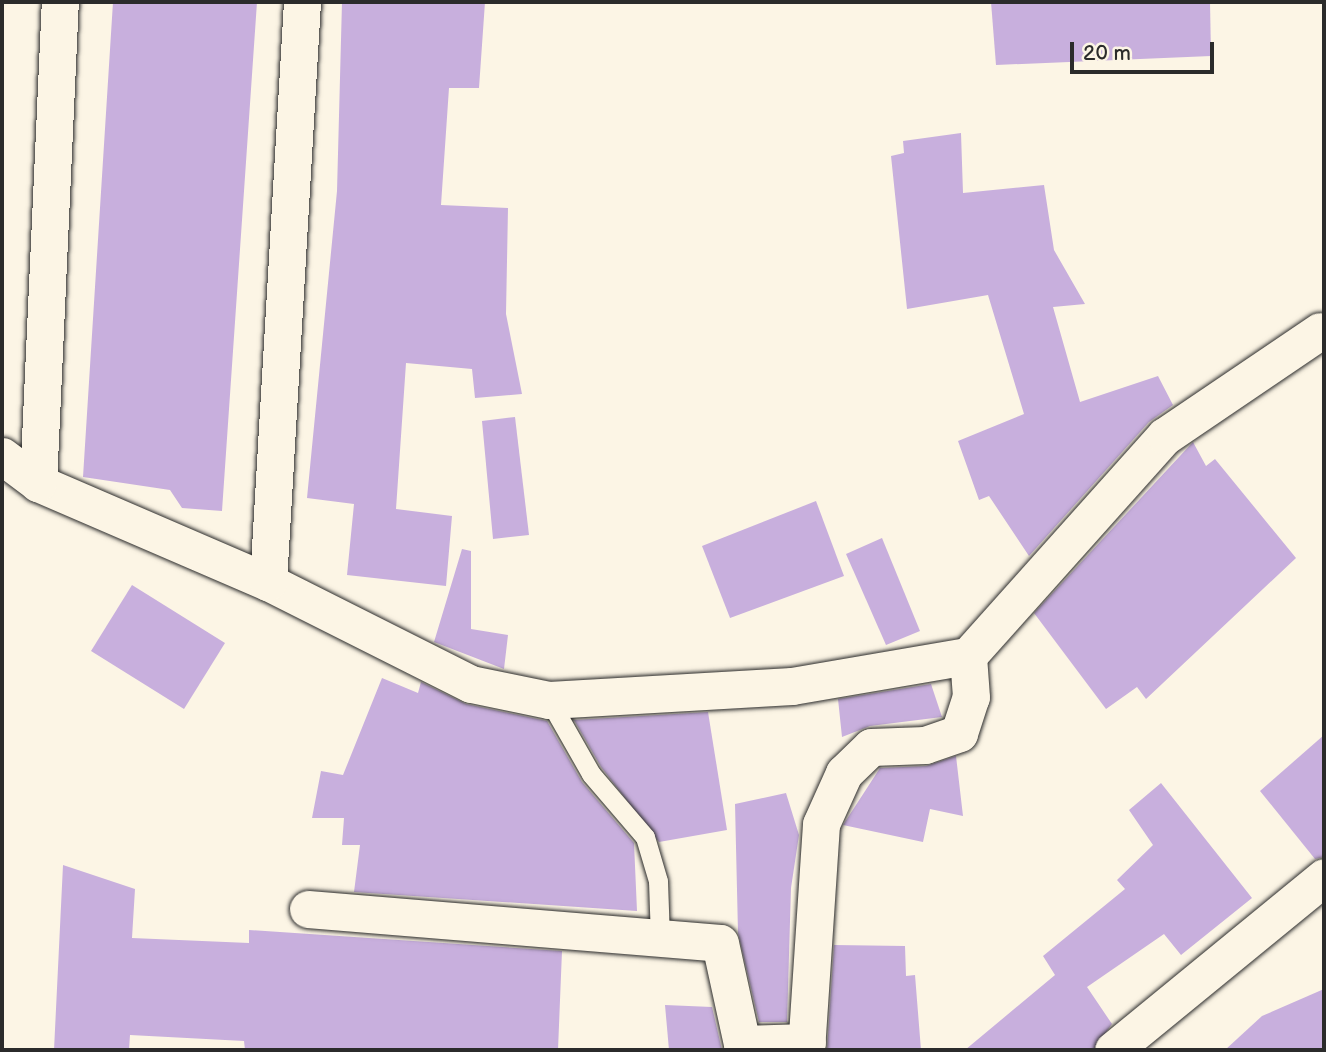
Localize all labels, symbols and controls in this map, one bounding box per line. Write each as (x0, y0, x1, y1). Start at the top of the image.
scale bar (1074, 28, 1218, 72)
text: 20 m (1083, 41, 1131, 66)

